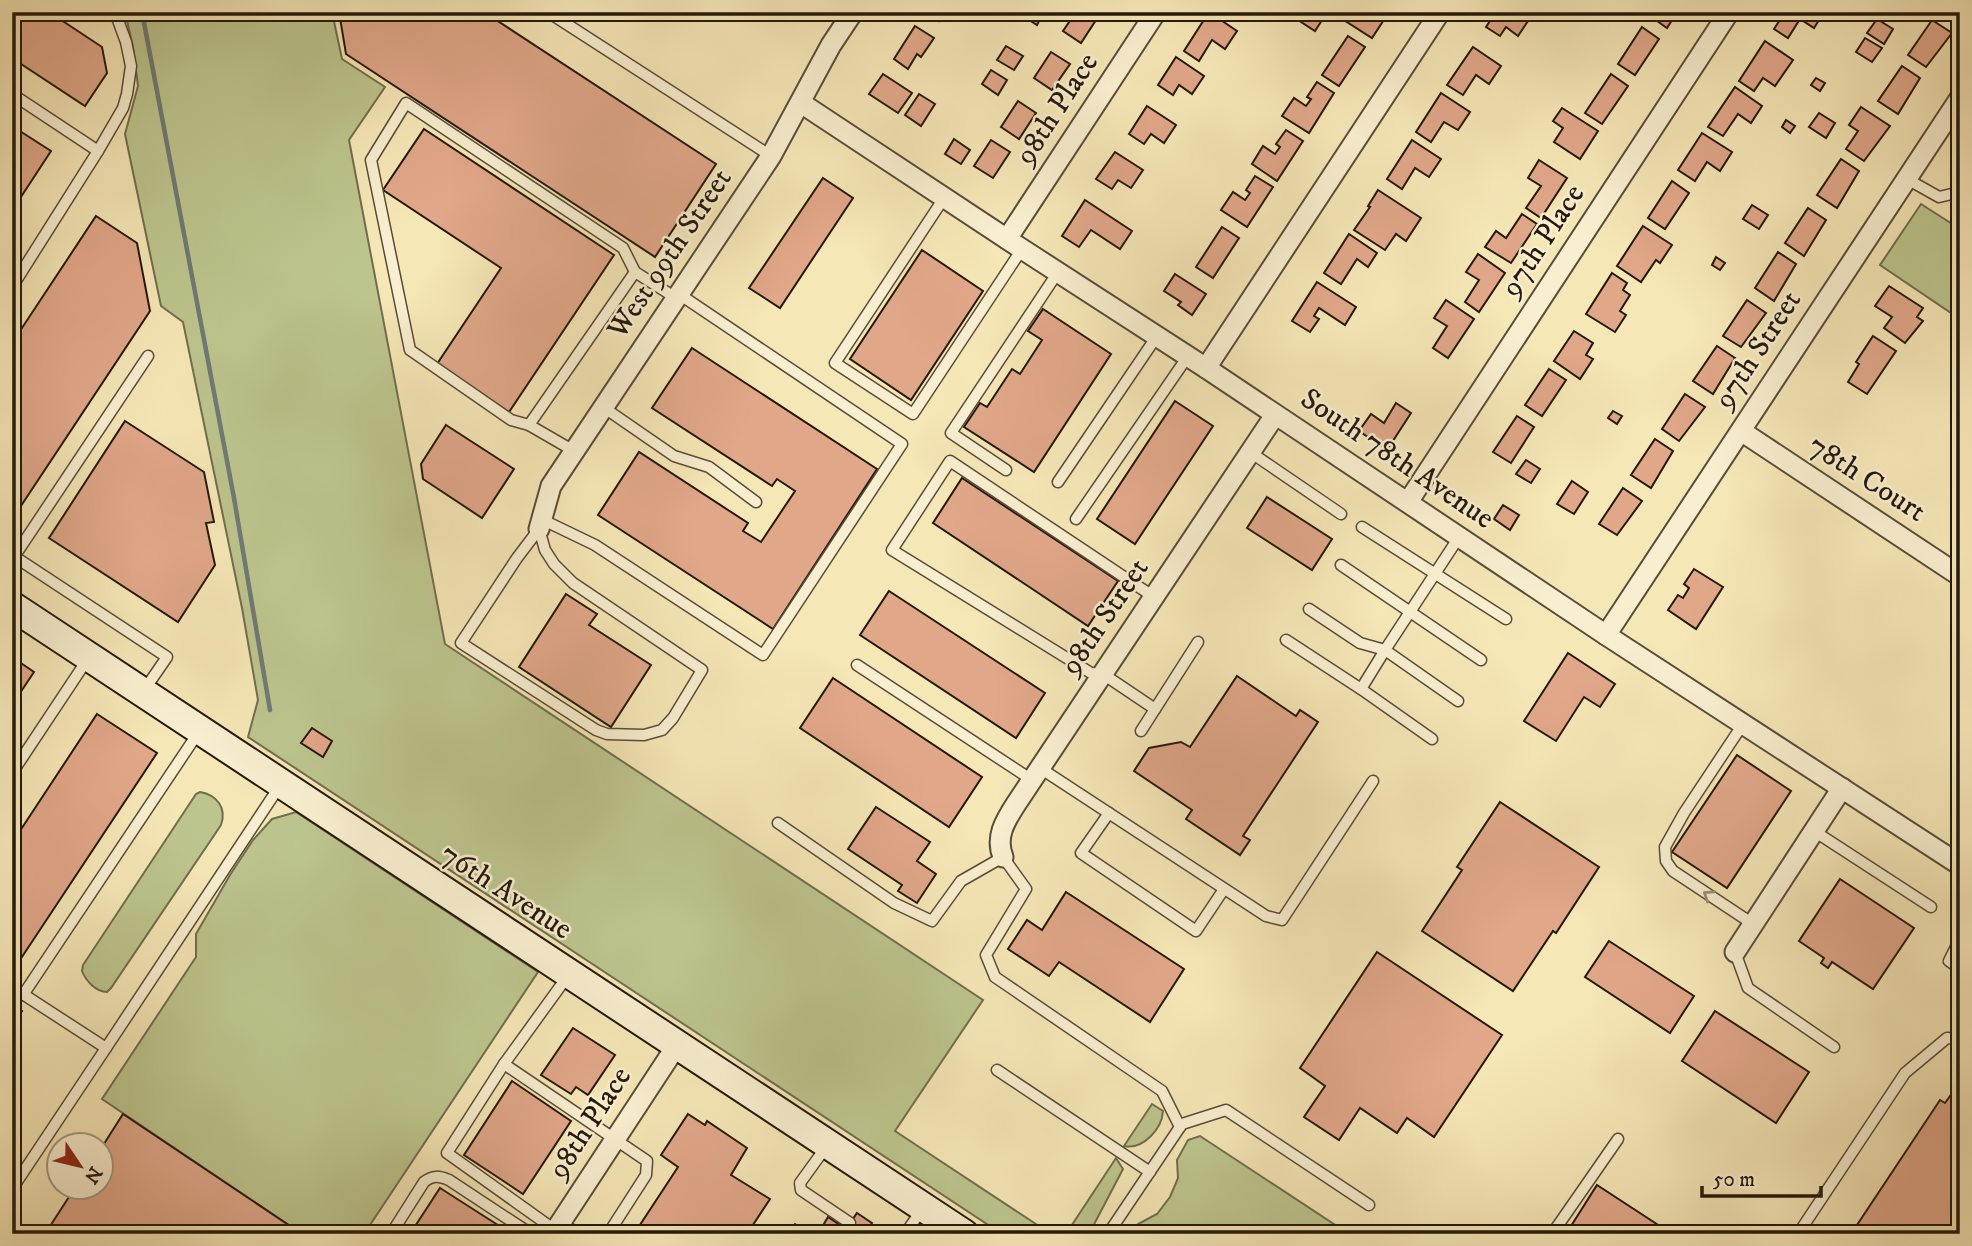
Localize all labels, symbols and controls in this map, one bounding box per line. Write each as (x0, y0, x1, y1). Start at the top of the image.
street label: 98th Place (1006, 46, 1107, 174)
street label: West 99th Street (599, 162, 740, 347)
street label: 97th Place (1492, 178, 1593, 306)
street label: 97th Street (1705, 284, 1810, 418)
street label: South 78th Avenue (1293, 381, 1501, 537)
street label: 78th Court (1801, 427, 1933, 531)
street label: 98th Street (1051, 552, 1157, 684)
street label: 76th Avenue (433, 836, 579, 948)
one-way arrow (1703, 890, 1716, 903)
street label: 98th Place (539, 1060, 640, 1188)
north arrow (46, 1130, 116, 1200)
scale bar (1702, 1155, 1822, 1199)
text: N (79, 1162, 107, 1188)
text: 50 m (1713, 1167, 1755, 1193)

